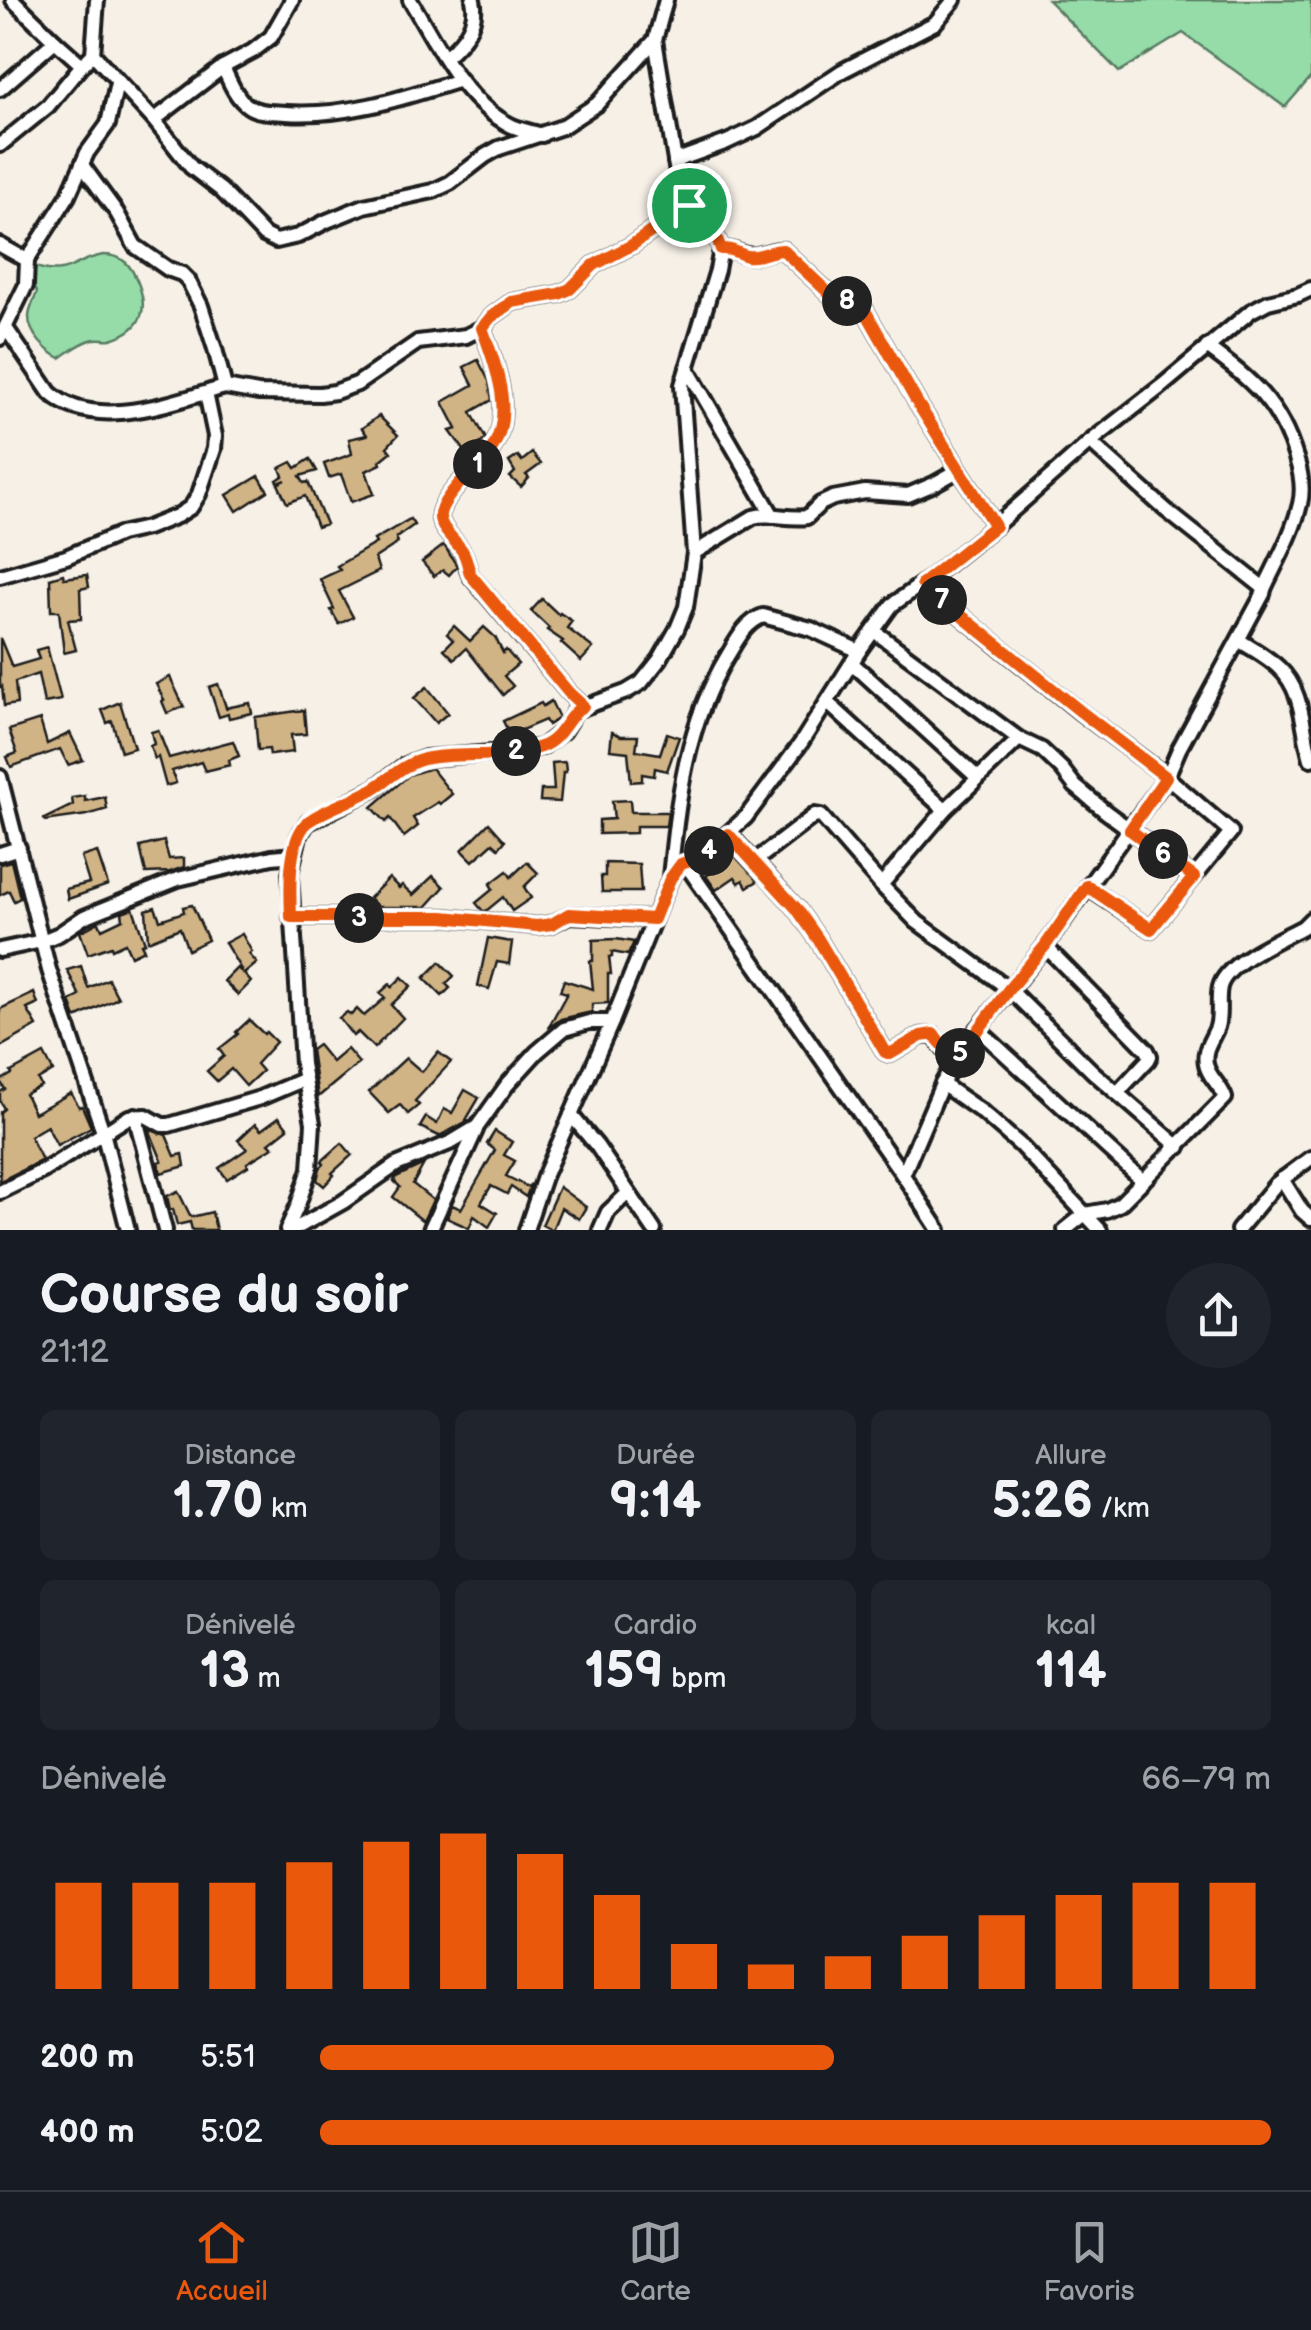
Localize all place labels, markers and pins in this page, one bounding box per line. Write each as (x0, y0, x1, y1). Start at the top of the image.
pin (647, 163, 732, 248)
pin: 8 (822, 276, 872, 326)
pin: 1 (453, 439, 503, 489)
pin: 7 (917, 575, 967, 625)
pin: 2 (491, 726, 541, 776)
pin: 4 (684, 826, 734, 876)
pin: 6 (1138, 829, 1188, 879)
pin: 3 (334, 893, 384, 943)
pin: 5 (935, 1028, 985, 1078)

